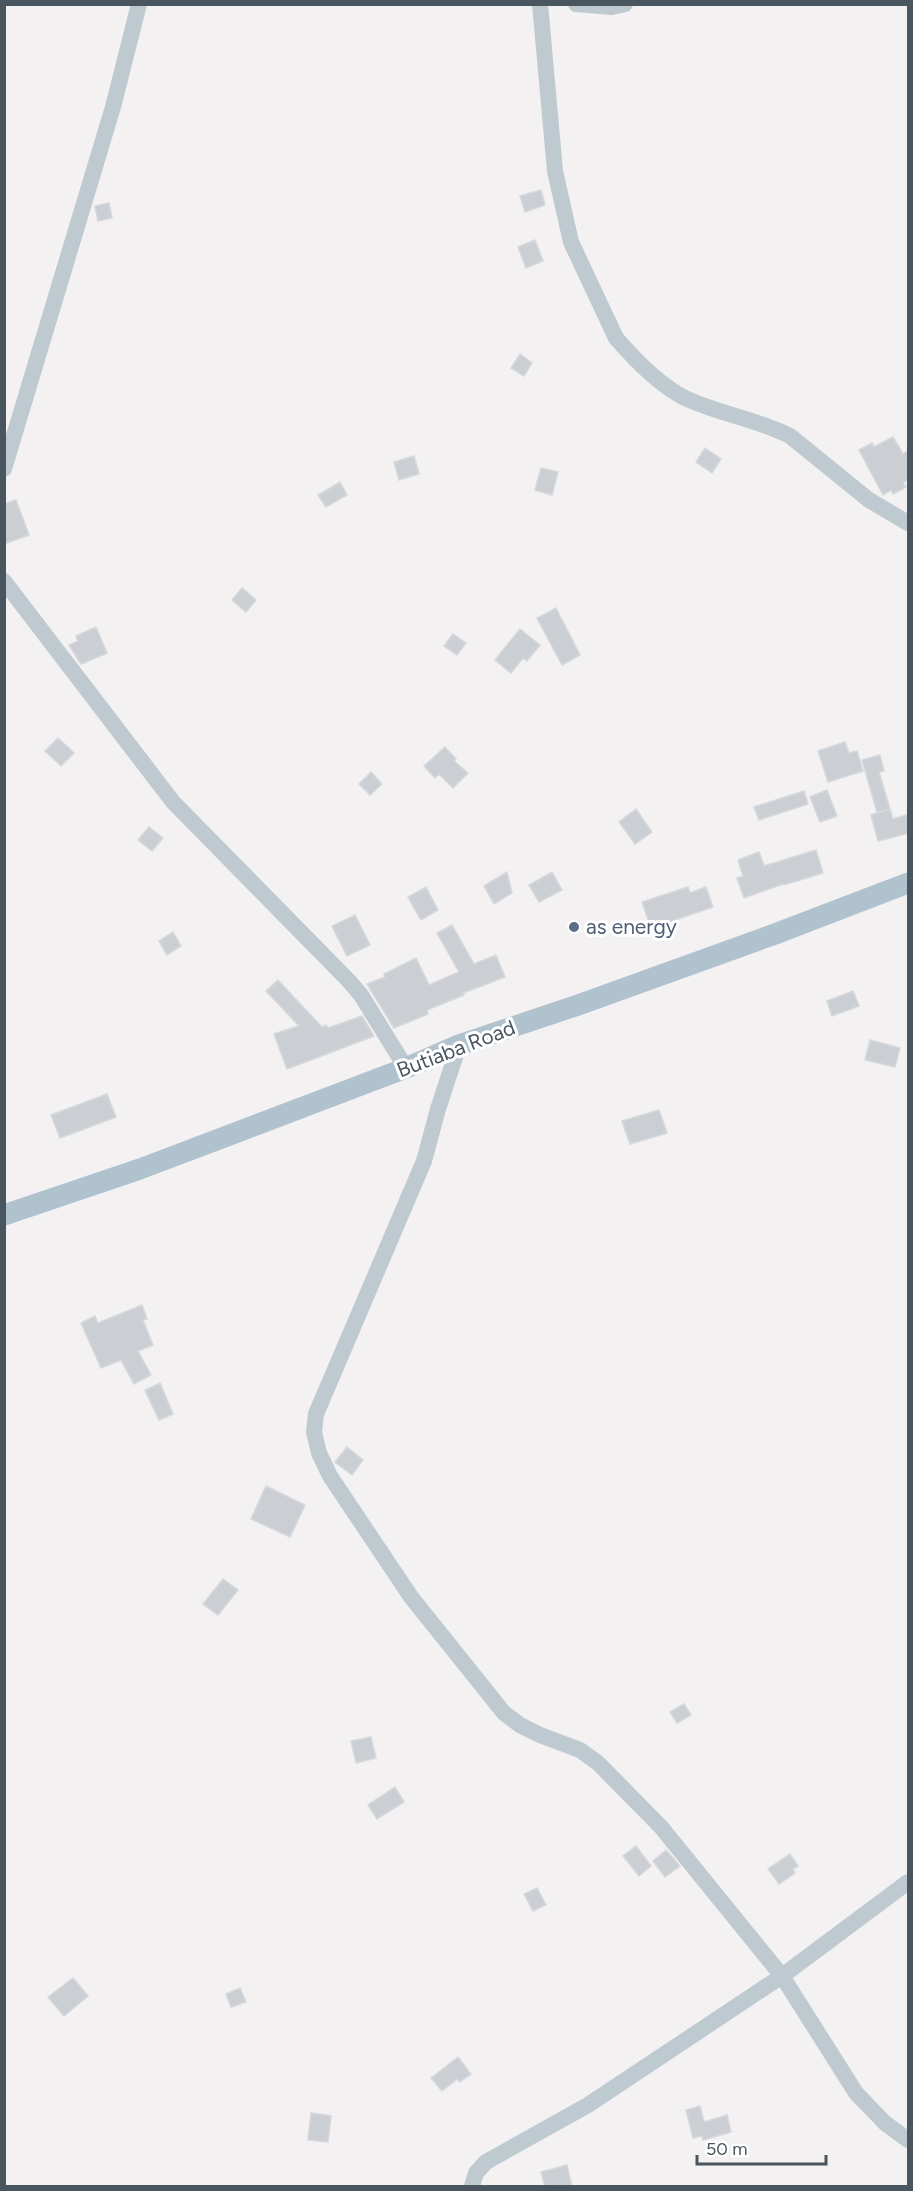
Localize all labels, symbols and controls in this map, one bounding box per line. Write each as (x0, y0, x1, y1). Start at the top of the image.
place label: as energy (586, 914, 677, 939)
marker: as energy (567, 920, 581, 934)
street label: Butiaba Road (393, 1015, 518, 1083)
scale bar (697, 2128, 826, 2166)
text: 50 m (706, 2138, 748, 2160)

